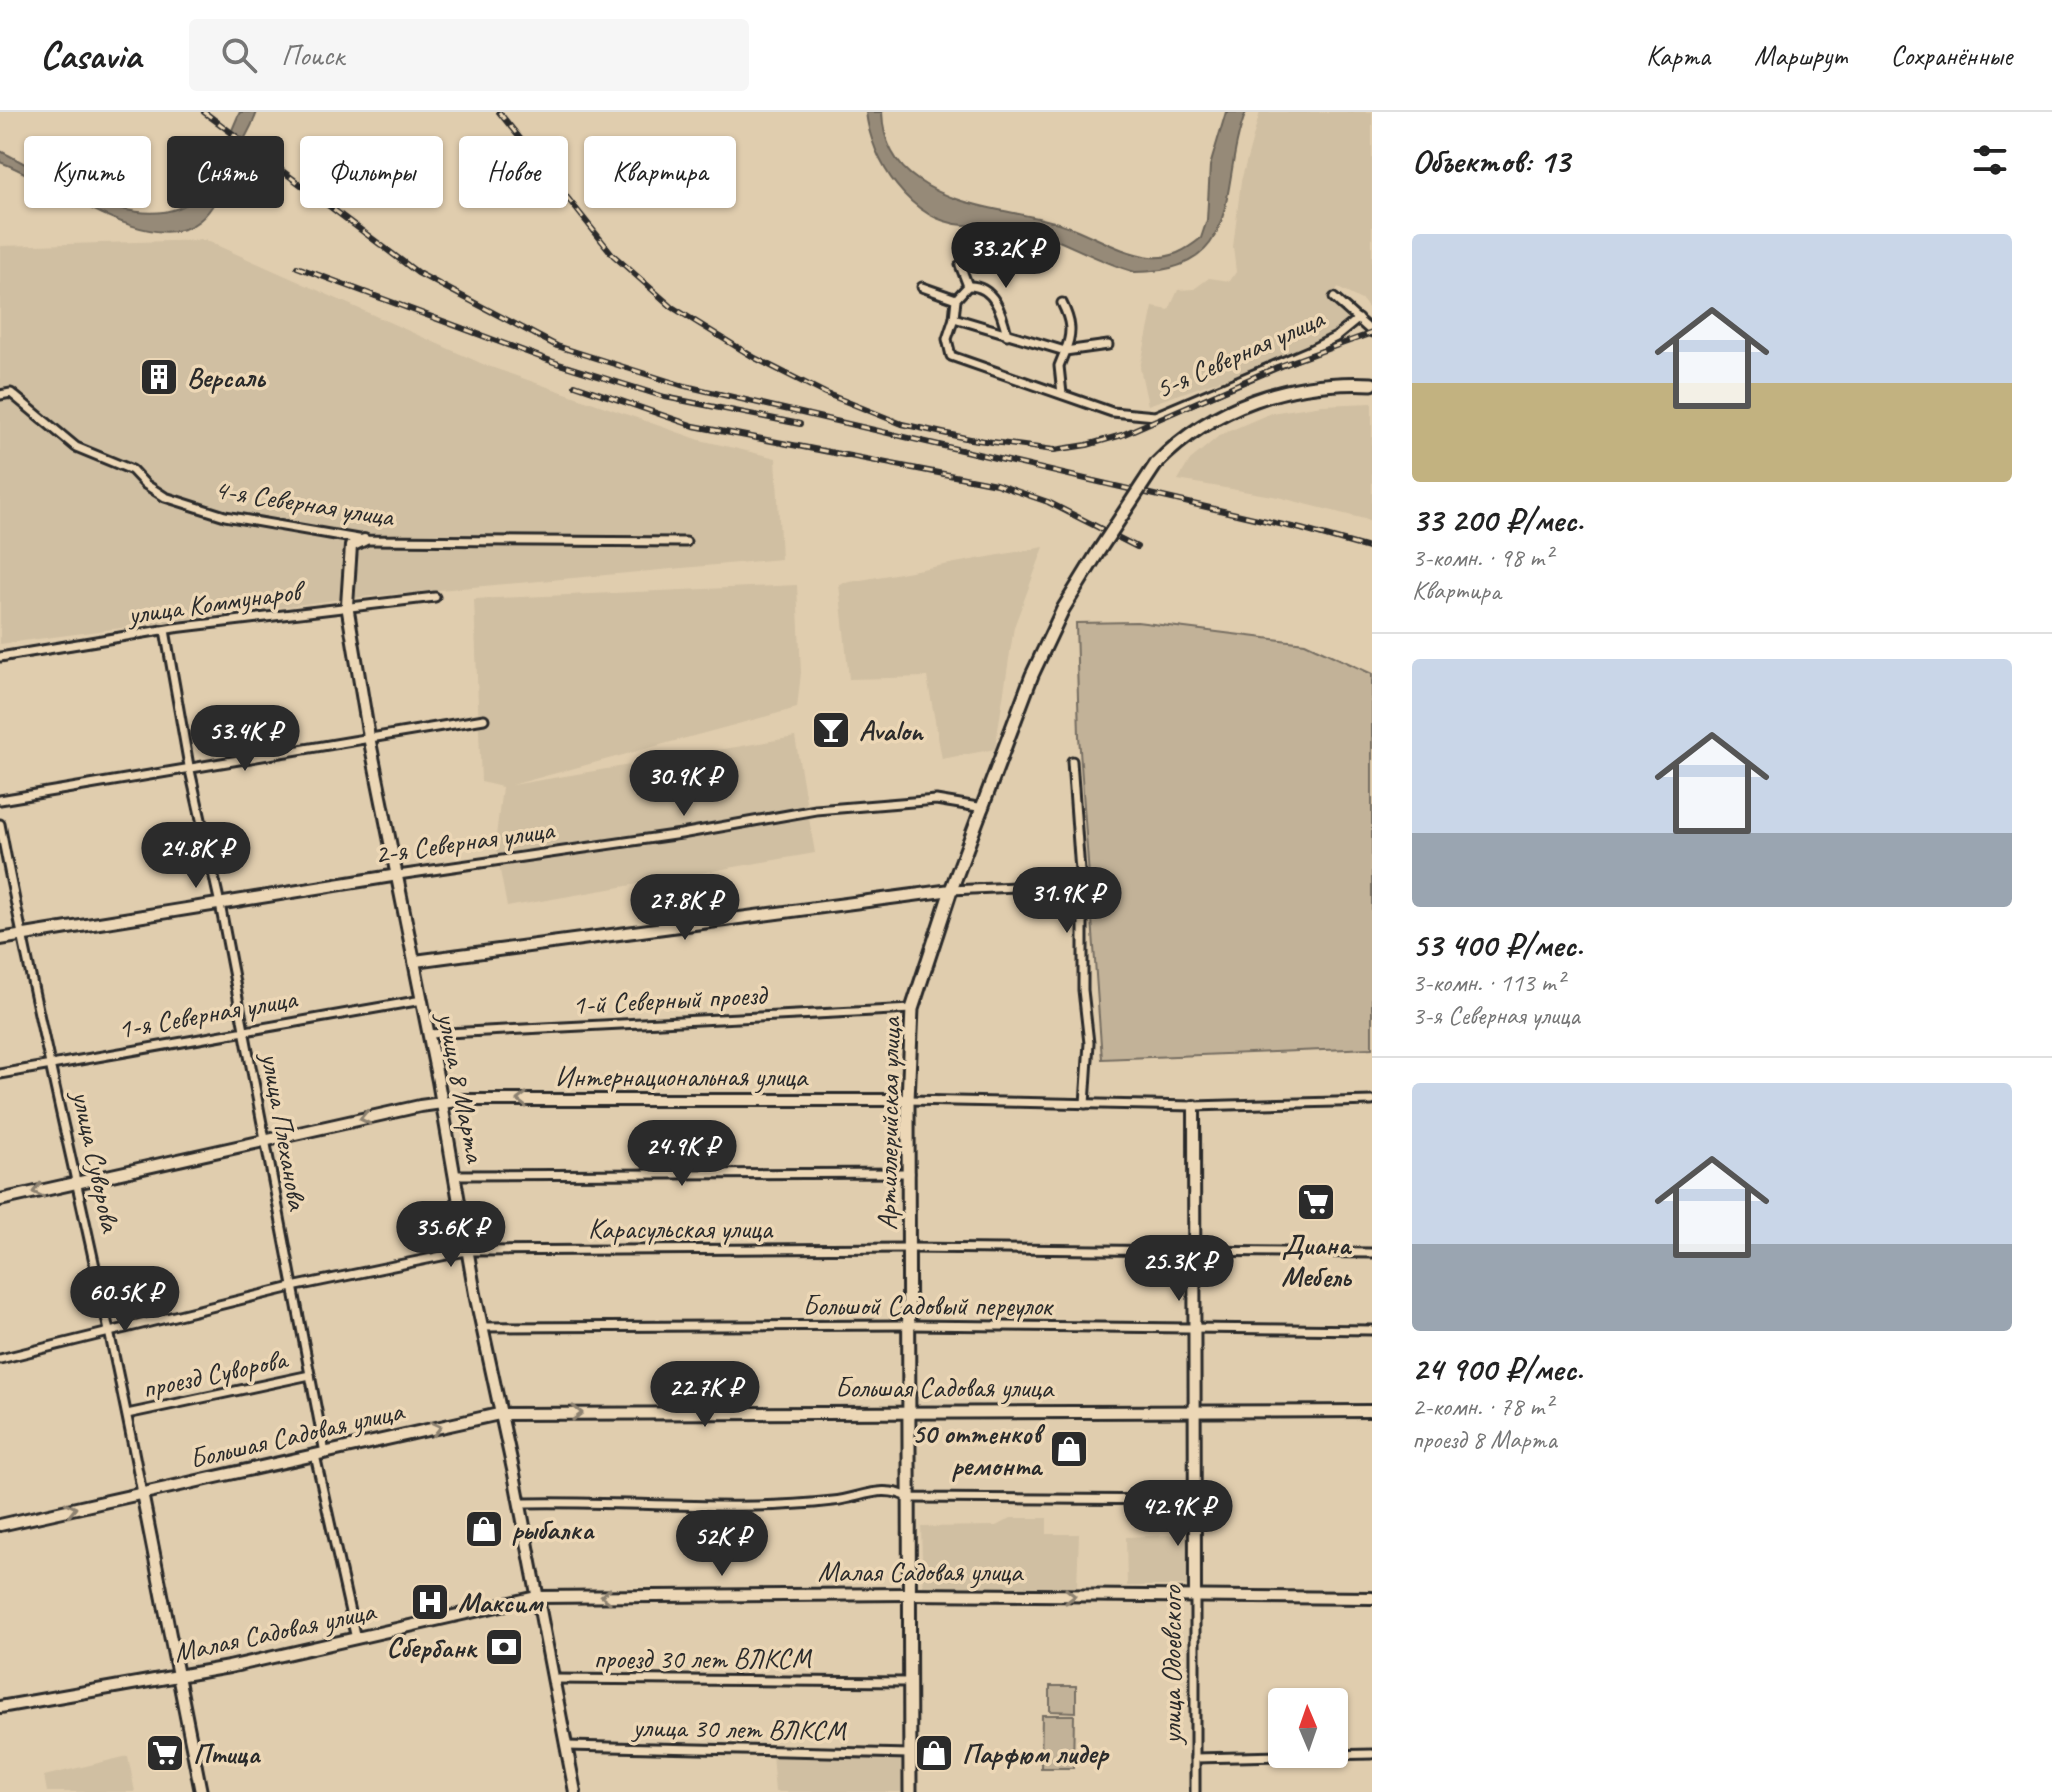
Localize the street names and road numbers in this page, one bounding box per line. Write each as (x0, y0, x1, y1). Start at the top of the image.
street label: 5-я Северная улица (1150, 300, 1330, 406)
street label: 4-я Северная улица (212, 471, 398, 534)
street label: улица Коммунаров (124, 572, 309, 632)
street label: 2-я Северная улица (372, 811, 558, 871)
street label: 1-й Северный проезд (571, 977, 770, 1022)
street label: 1-я Северная улица (115, 980, 301, 1046)
street label: улица 8 Марта (430, 1008, 493, 1166)
street label: Артиллерийская улица (869, 1016, 908, 1231)
street label: улица Плеханова (253, 1048, 316, 1214)
street label: Интернациональная улица (555, 1059, 809, 1094)
street label: улица Суворова (64, 1086, 129, 1236)
street label: Карасульская улица (588, 1211, 774, 1246)
street label: Большой Садовый переулок (802, 1288, 1054, 1323)
street label: проезд Суворова (139, 1341, 292, 1406)
street label: Большая Садовая улица (835, 1370, 1055, 1405)
street label: Большая Садовая улица (186, 1392, 408, 1476)
street label: Малая Садовая улица (818, 1554, 1024, 1589)
street label: улица Одоевского (1154, 1584, 1189, 1746)
street label: Малая Садовая улица (170, 1593, 380, 1670)
street label: проезд 30 лет ВЛКСМ (593, 1641, 812, 1676)
street label: улица 30 лет ВЛКСМ (630, 1709, 847, 1748)

